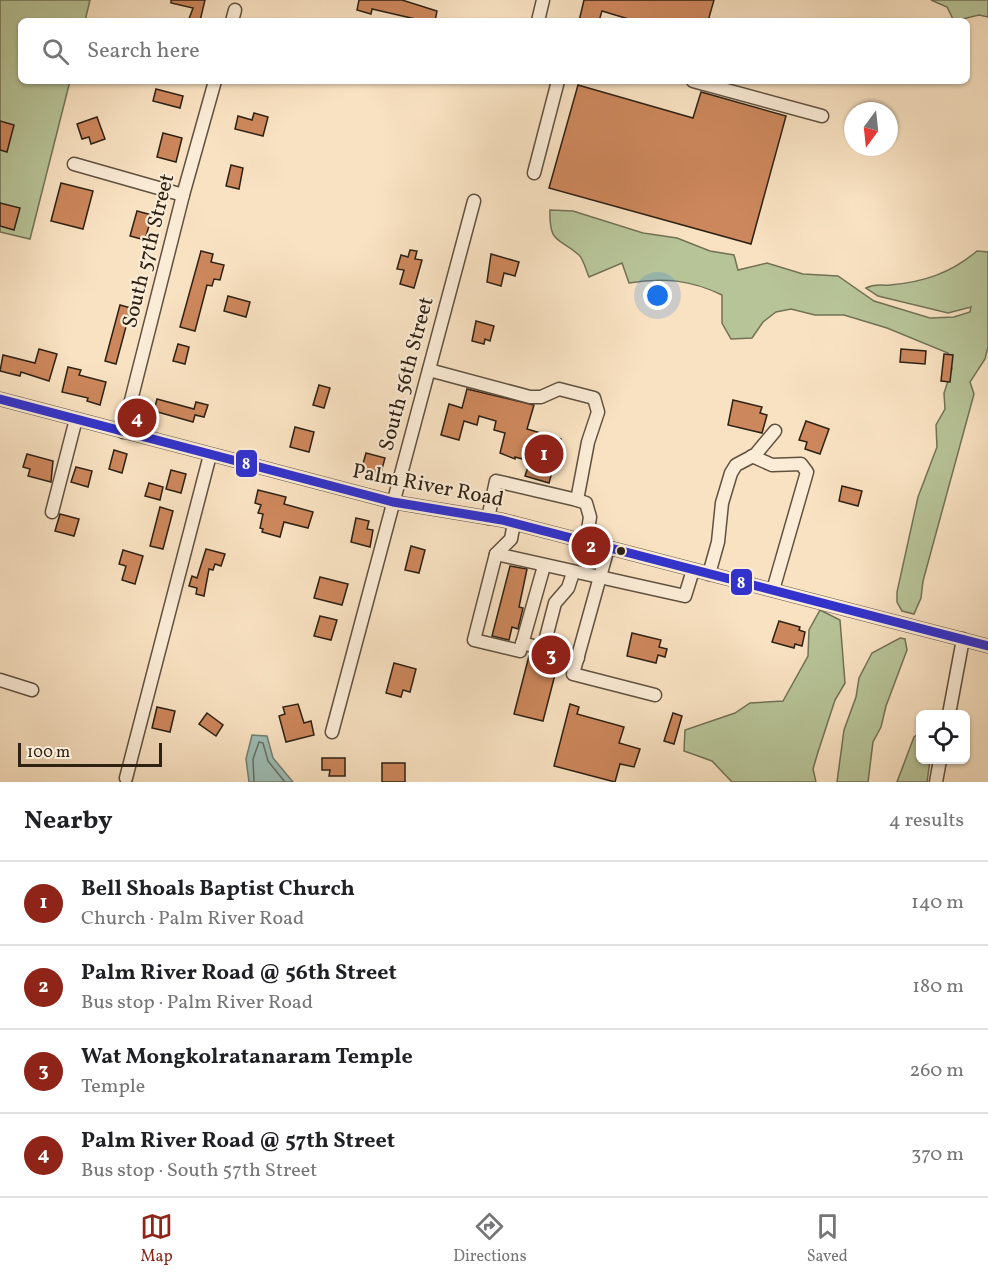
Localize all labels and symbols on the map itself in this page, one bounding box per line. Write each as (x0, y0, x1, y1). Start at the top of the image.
north arrow (844, 102, 898, 156)
street label: South 57th Street (116, 171, 182, 331)
your location (643, 281, 672, 310)
street label: South 56th Street (372, 294, 442, 454)
pin: 4 (118, 396, 156, 440)
pin: 1 (524, 432, 564, 476)
line badge: 8 (235, 449, 258, 478)
text: 8 (242, 454, 250, 476)
street label: Palm River Road (350, 457, 506, 515)
pin: 2 (572, 524, 610, 568)
unlabelled marker (615, 545, 627, 557)
line badge: 8 (730, 568, 753, 596)
text: 8 (737, 573, 745, 595)
pin: 3 (532, 632, 570, 678)
scale bar (18, 740, 162, 768)

